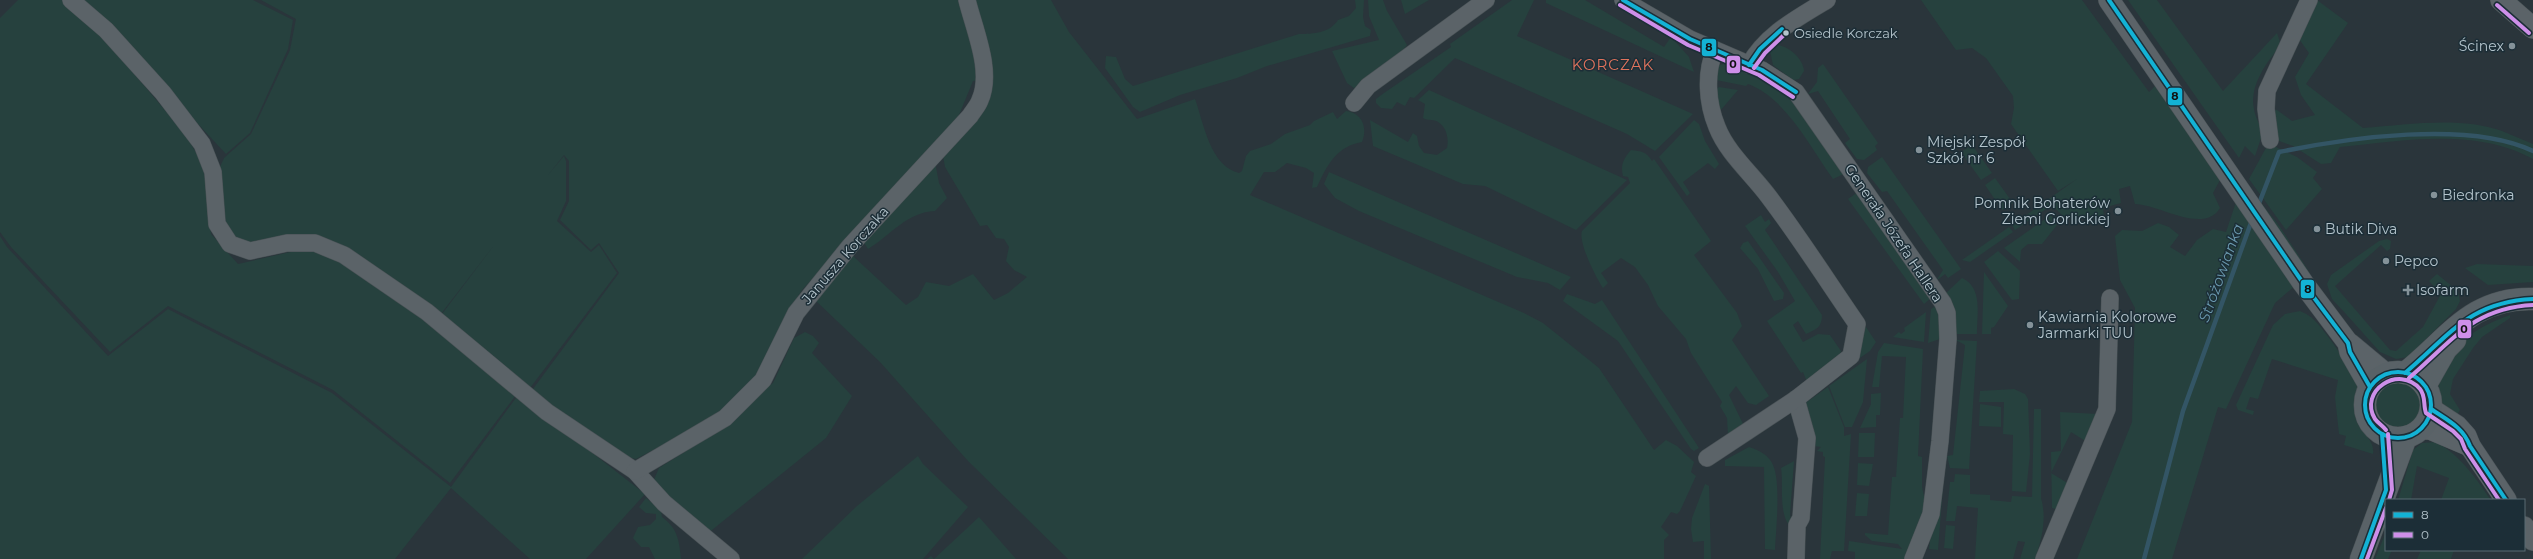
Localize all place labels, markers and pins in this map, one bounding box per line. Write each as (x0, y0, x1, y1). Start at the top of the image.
place label: Osiedle Korczak (1794, 25, 1898, 41)
marker: Osiedle Korczak (1781, 28, 1791, 38)
place label: Ścinex (2459, 37, 2505, 55)
marker: Ścinex (2507, 41, 2517, 51)
place label: Miejski Zespół Szkół nr 6 (1927, 133, 2025, 167)
marker: Miejski Zespół Szkół nr 6 (1914, 145, 1924, 155)
place label: Biedronka (2442, 186, 2514, 204)
marker: Biedronka (2429, 190, 2439, 200)
place label: Pomnik Bohaterów Ziemi Gorlickiej (1974, 194, 2111, 228)
marker: Pomnik Bohaterów Ziemi Gorlickiej (2113, 206, 2123, 216)
place label: Butik Diva (2325, 220, 2397, 238)
marker: Butik Diva (2312, 224, 2322, 234)
place label: Pepco (2394, 252, 2439, 270)
marker: Pepco (2381, 256, 2391, 266)
place label: Isofarm (2416, 281, 2469, 299)
marker: Isofarm (2403, 285, 2413, 295)
place label: Kawiarnia Kolorowe Jarmarki TUU (2037, 308, 2176, 342)
marker: Kawiarnia Kolorowe Jarmarki TUU (2025, 320, 2035, 330)

